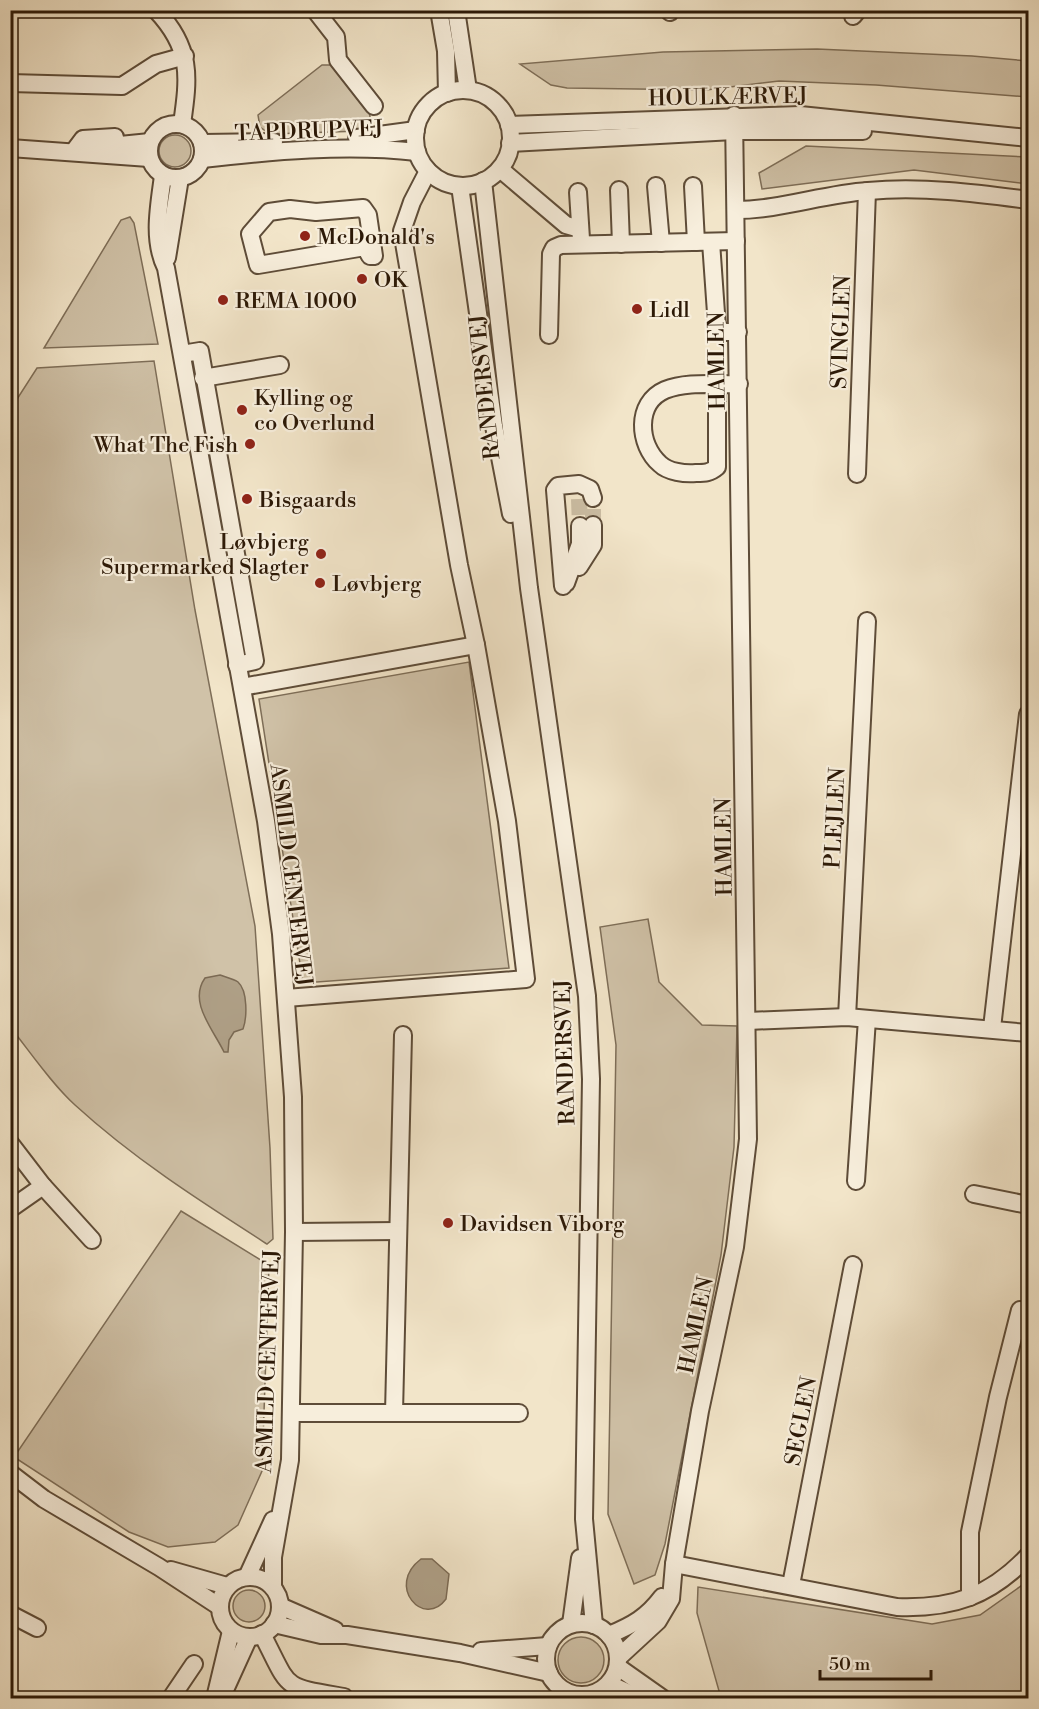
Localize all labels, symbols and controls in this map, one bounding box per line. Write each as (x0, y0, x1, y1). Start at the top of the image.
street label: HOULKÆRVEJ (648, 83, 808, 112)
street label: TAPDRUPVEJ (234, 115, 384, 148)
place label: McDonald's (317, 224, 435, 251)
marker: McDonald's (298, 229, 312, 243)
place label: OK (374, 267, 409, 294)
marker: OK (355, 272, 369, 286)
street label: SVINGLEN (826, 274, 857, 390)
place label: REMA 1000 (235, 288, 357, 315)
marker: REMA 1000 (216, 293, 230, 307)
place label: Lidl (649, 297, 690, 324)
marker: Lidl (630, 302, 644, 316)
street label: HAMLEN (703, 311, 732, 410)
street label: RANDERSVEJ (464, 313, 507, 461)
place label: Kylling og co Overlund (254, 385, 375, 437)
marker: Kylling og co Overlund (235, 403, 249, 417)
place label: What The Fish (92, 432, 238, 459)
marker: What The Fish (243, 437, 257, 451)
place label: Bisgaards (258, 487, 356, 514)
marker: Bisgaards (240, 492, 254, 506)
place label: Løvbjerg Supermarked Slagter (101, 529, 310, 581)
marker: Løvbjerg Supermarked Slagter (314, 547, 328, 561)
place label: Løvbjerg (332, 571, 422, 598)
marker: Løvbjerg (313, 576, 327, 590)
street label: ASMILD CENTERVEJ (263, 761, 318, 988)
street label: PLEJLEN (819, 766, 852, 869)
street label: HAMLEN (710, 797, 739, 896)
street label: RANDERSVEJ (549, 978, 582, 1126)
place label: Davidsen Viborg (460, 1211, 625, 1238)
marker: Davidsen Viborg (441, 1216, 455, 1230)
street label: ASMILD CENTERVEJ (251, 1249, 286, 1475)
street label: HAMLEN (673, 1274, 720, 1376)
street label: SEGLEN (780, 1374, 823, 1468)
scale bar (820, 1643, 931, 1681)
text: 50 m (829, 1653, 871, 1676)

